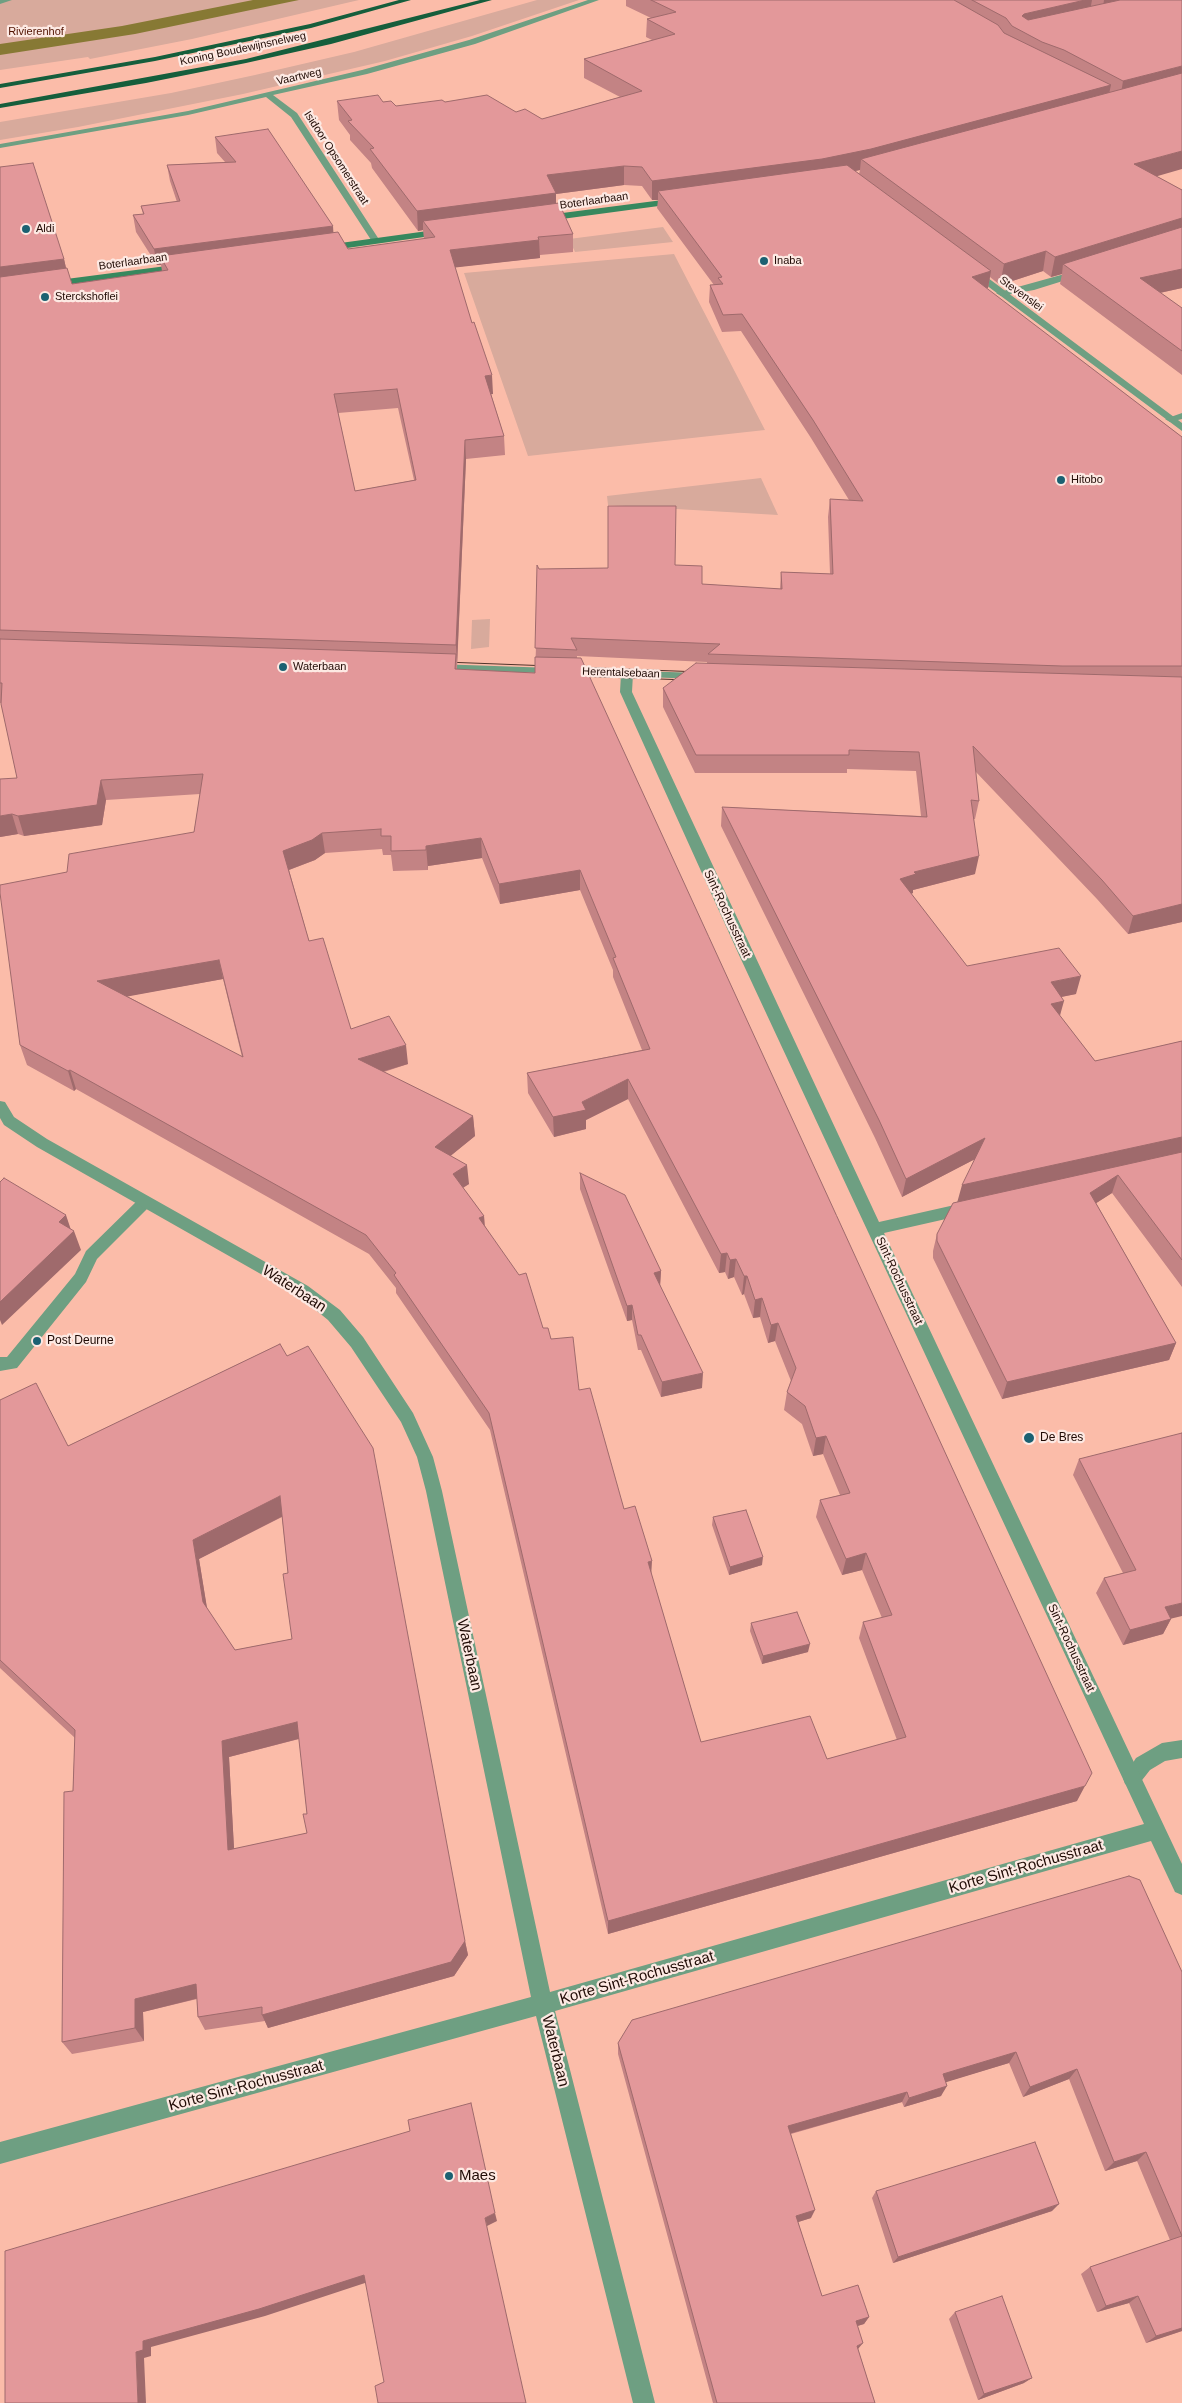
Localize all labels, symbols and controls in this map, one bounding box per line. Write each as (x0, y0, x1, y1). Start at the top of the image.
park label: Rivierenhof (8, 25, 64, 39)
street label: Koning Boudewijnsnelweg (179, 29, 307, 69)
street label: Vaartweg (275, 65, 323, 89)
street label: Isidoor Opsomerstraat (301, 109, 371, 207)
street label: Boterlaarbaan (559, 190, 629, 212)
place label: Aldi (36, 222, 54, 236)
marker: Aldi (20, 223, 32, 235)
street label: Boterlaarbaan (98, 251, 168, 273)
place label: Inaba (774, 254, 802, 268)
marker: Inaba (758, 255, 770, 267)
street label: Stevenslei (997, 274, 1045, 314)
place label: Sterckshoflei (55, 290, 118, 304)
marker: Sterckshoflei (39, 291, 51, 303)
place label: Hitobo (1071, 473, 1103, 487)
marker: Hitobo (1055, 474, 1067, 486)
place label: Waterbaan (293, 660, 346, 674)
marker: Waterbaan (277, 661, 289, 673)
street label: Herentalsebaan (582, 665, 660, 681)
street label: Sint-Rochusstraat (700, 868, 754, 960)
street label: Sint-Rochusstraat (872, 1235, 926, 1327)
street label: Waterbaan (259, 1262, 329, 1316)
place label: Post Deurne (47, 1334, 114, 1348)
marker: Post Deurne (31, 1335, 43, 1347)
marker: De Bres (1022, 1431, 1036, 1445)
place label: De Bres (1040, 1431, 1083, 1445)
street label: Sint-Rochusstraat (1044, 1602, 1098, 1694)
street label: Waterbaan (453, 1618, 485, 1692)
street label: Korte Sint-Rochusstraat (947, 1836, 1105, 1898)
street label: Korte Sint-Rochusstraat (558, 1947, 716, 2009)
street label: Waterbaan (537, 2013, 573, 2089)
street label: Korte Sint-Rochusstraat (167, 2057, 325, 2115)
place label: Maes (459, 2167, 496, 2185)
marker: Maes (443, 2170, 455, 2182)

